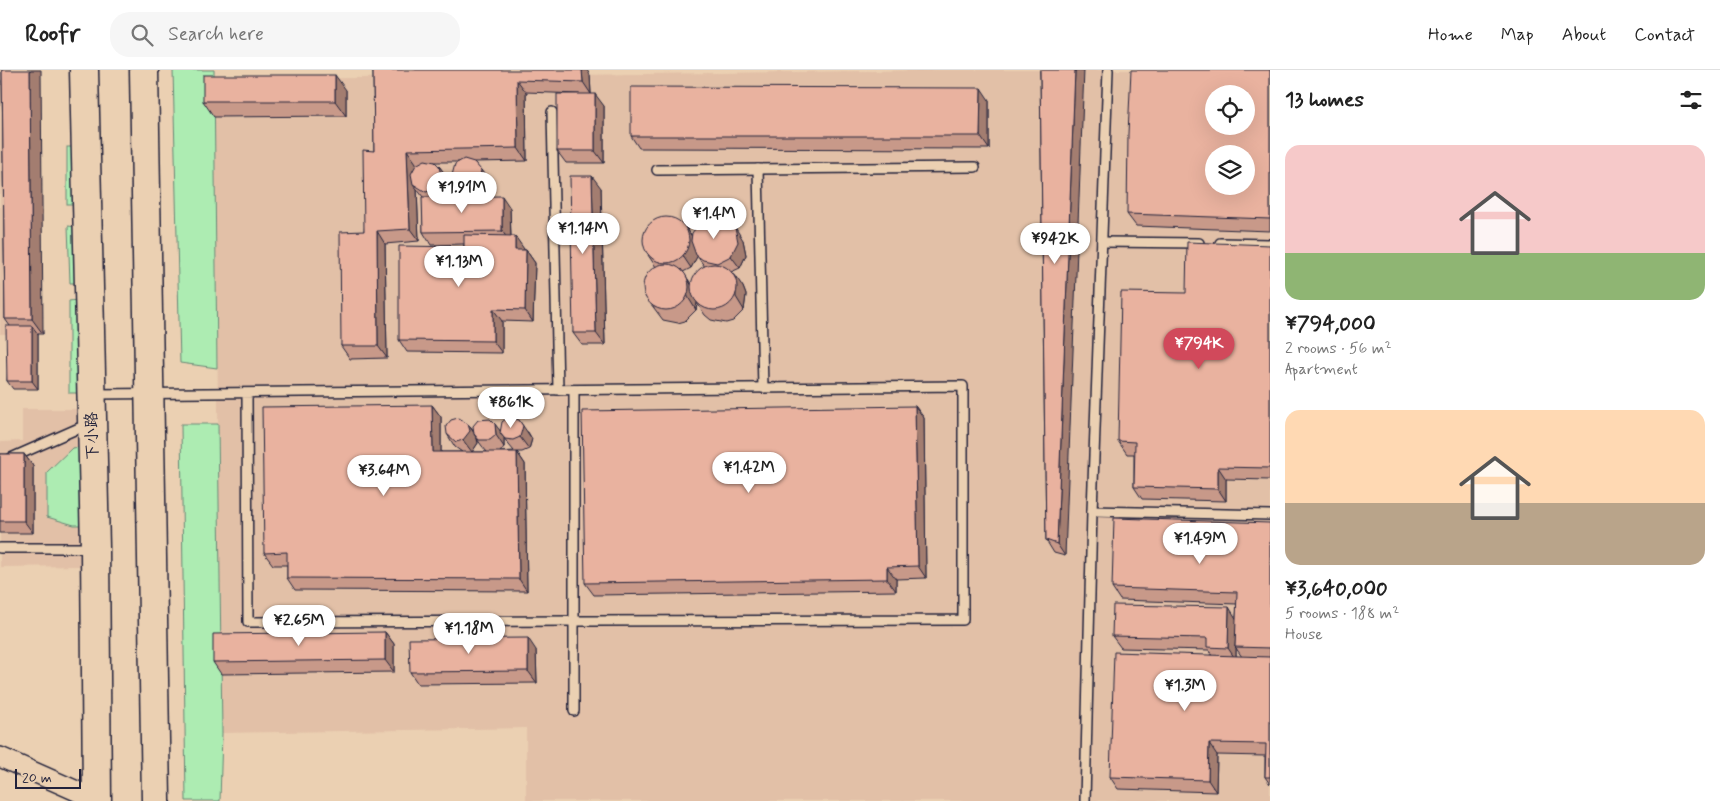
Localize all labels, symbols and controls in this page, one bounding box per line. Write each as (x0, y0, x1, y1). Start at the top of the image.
search box (110, 12, 460, 57)
text: Roofr (25, 19, 80, 50)
icon: search (128, 21, 156, 49)
text: Search here (168, 22, 264, 47)
text: Home (1428, 23, 1473, 47)
text: Map (1501, 23, 1534, 47)
text: About (1562, 23, 1606, 47)
text: Contact (1634, 23, 1695, 47)
map controls (1205, 85, 1255, 195)
button: locate (1205, 85, 1255, 135)
text: 13 homes (1285, 86, 1364, 114)
icon: filters (1677, 86, 1705, 114)
button: layers (1205, 145, 1255, 195)
pin: ¥1.91M (421, 172, 503, 214)
text: ¥1.91M (438, 177, 486, 198)
icon: home (1450, 178, 1540, 268)
pin: ¥1.4M (679, 198, 749, 240)
text: ¥1.4M (692, 203, 736, 224)
pin: ¥1.14M (542, 212, 624, 255)
text: ¥1.14M (558, 218, 608, 239)
pin: ¥942K (1020, 222, 1090, 265)
text: ¥942K (1031, 228, 1079, 249)
pin: ¥1.13M (418, 246, 500, 288)
text: ¥1.13M (435, 251, 483, 272)
text: ¥794,000 (1285, 310, 1376, 338)
pin: ¥794K (1164, 328, 1234, 370)
text: ¥794K (1174, 333, 1224, 354)
text: 2 rooms · 56 m² (1285, 338, 1392, 359)
text: Apartment (1285, 359, 1358, 380)
pin: ¥861K (476, 386, 546, 429)
text: ¥861K (489, 392, 533, 413)
street label: 下小路 (81, 412, 104, 460)
icon: home (1450, 443, 1540, 533)
pin: ¥1.42M (708, 452, 790, 494)
pin: ¥3.64M (343, 454, 425, 497)
text: ¥1.42M (723, 457, 775, 478)
text: ¥3.64M (358, 460, 410, 481)
pin: ¥1.49M (1159, 522, 1241, 565)
text: ¥1.49M (1174, 528, 1226, 549)
text: ¥3,640,000 (1285, 575, 1388, 603)
text: 5 rooms · 188 m² (1285, 603, 1399, 624)
pin: ¥2.65M (258, 604, 340, 647)
text: ¥2.65M (273, 610, 325, 631)
pin: ¥1.18M (428, 612, 510, 655)
text: ¥1.18M (444, 618, 494, 639)
text: House (1285, 624, 1323, 645)
pin: ¥1.3M (1150, 670, 1220, 712)
text: ¥1.3M (1165, 675, 1205, 696)
scale bar (15, 766, 81, 789)
text: 20 m (22, 769, 52, 787)

